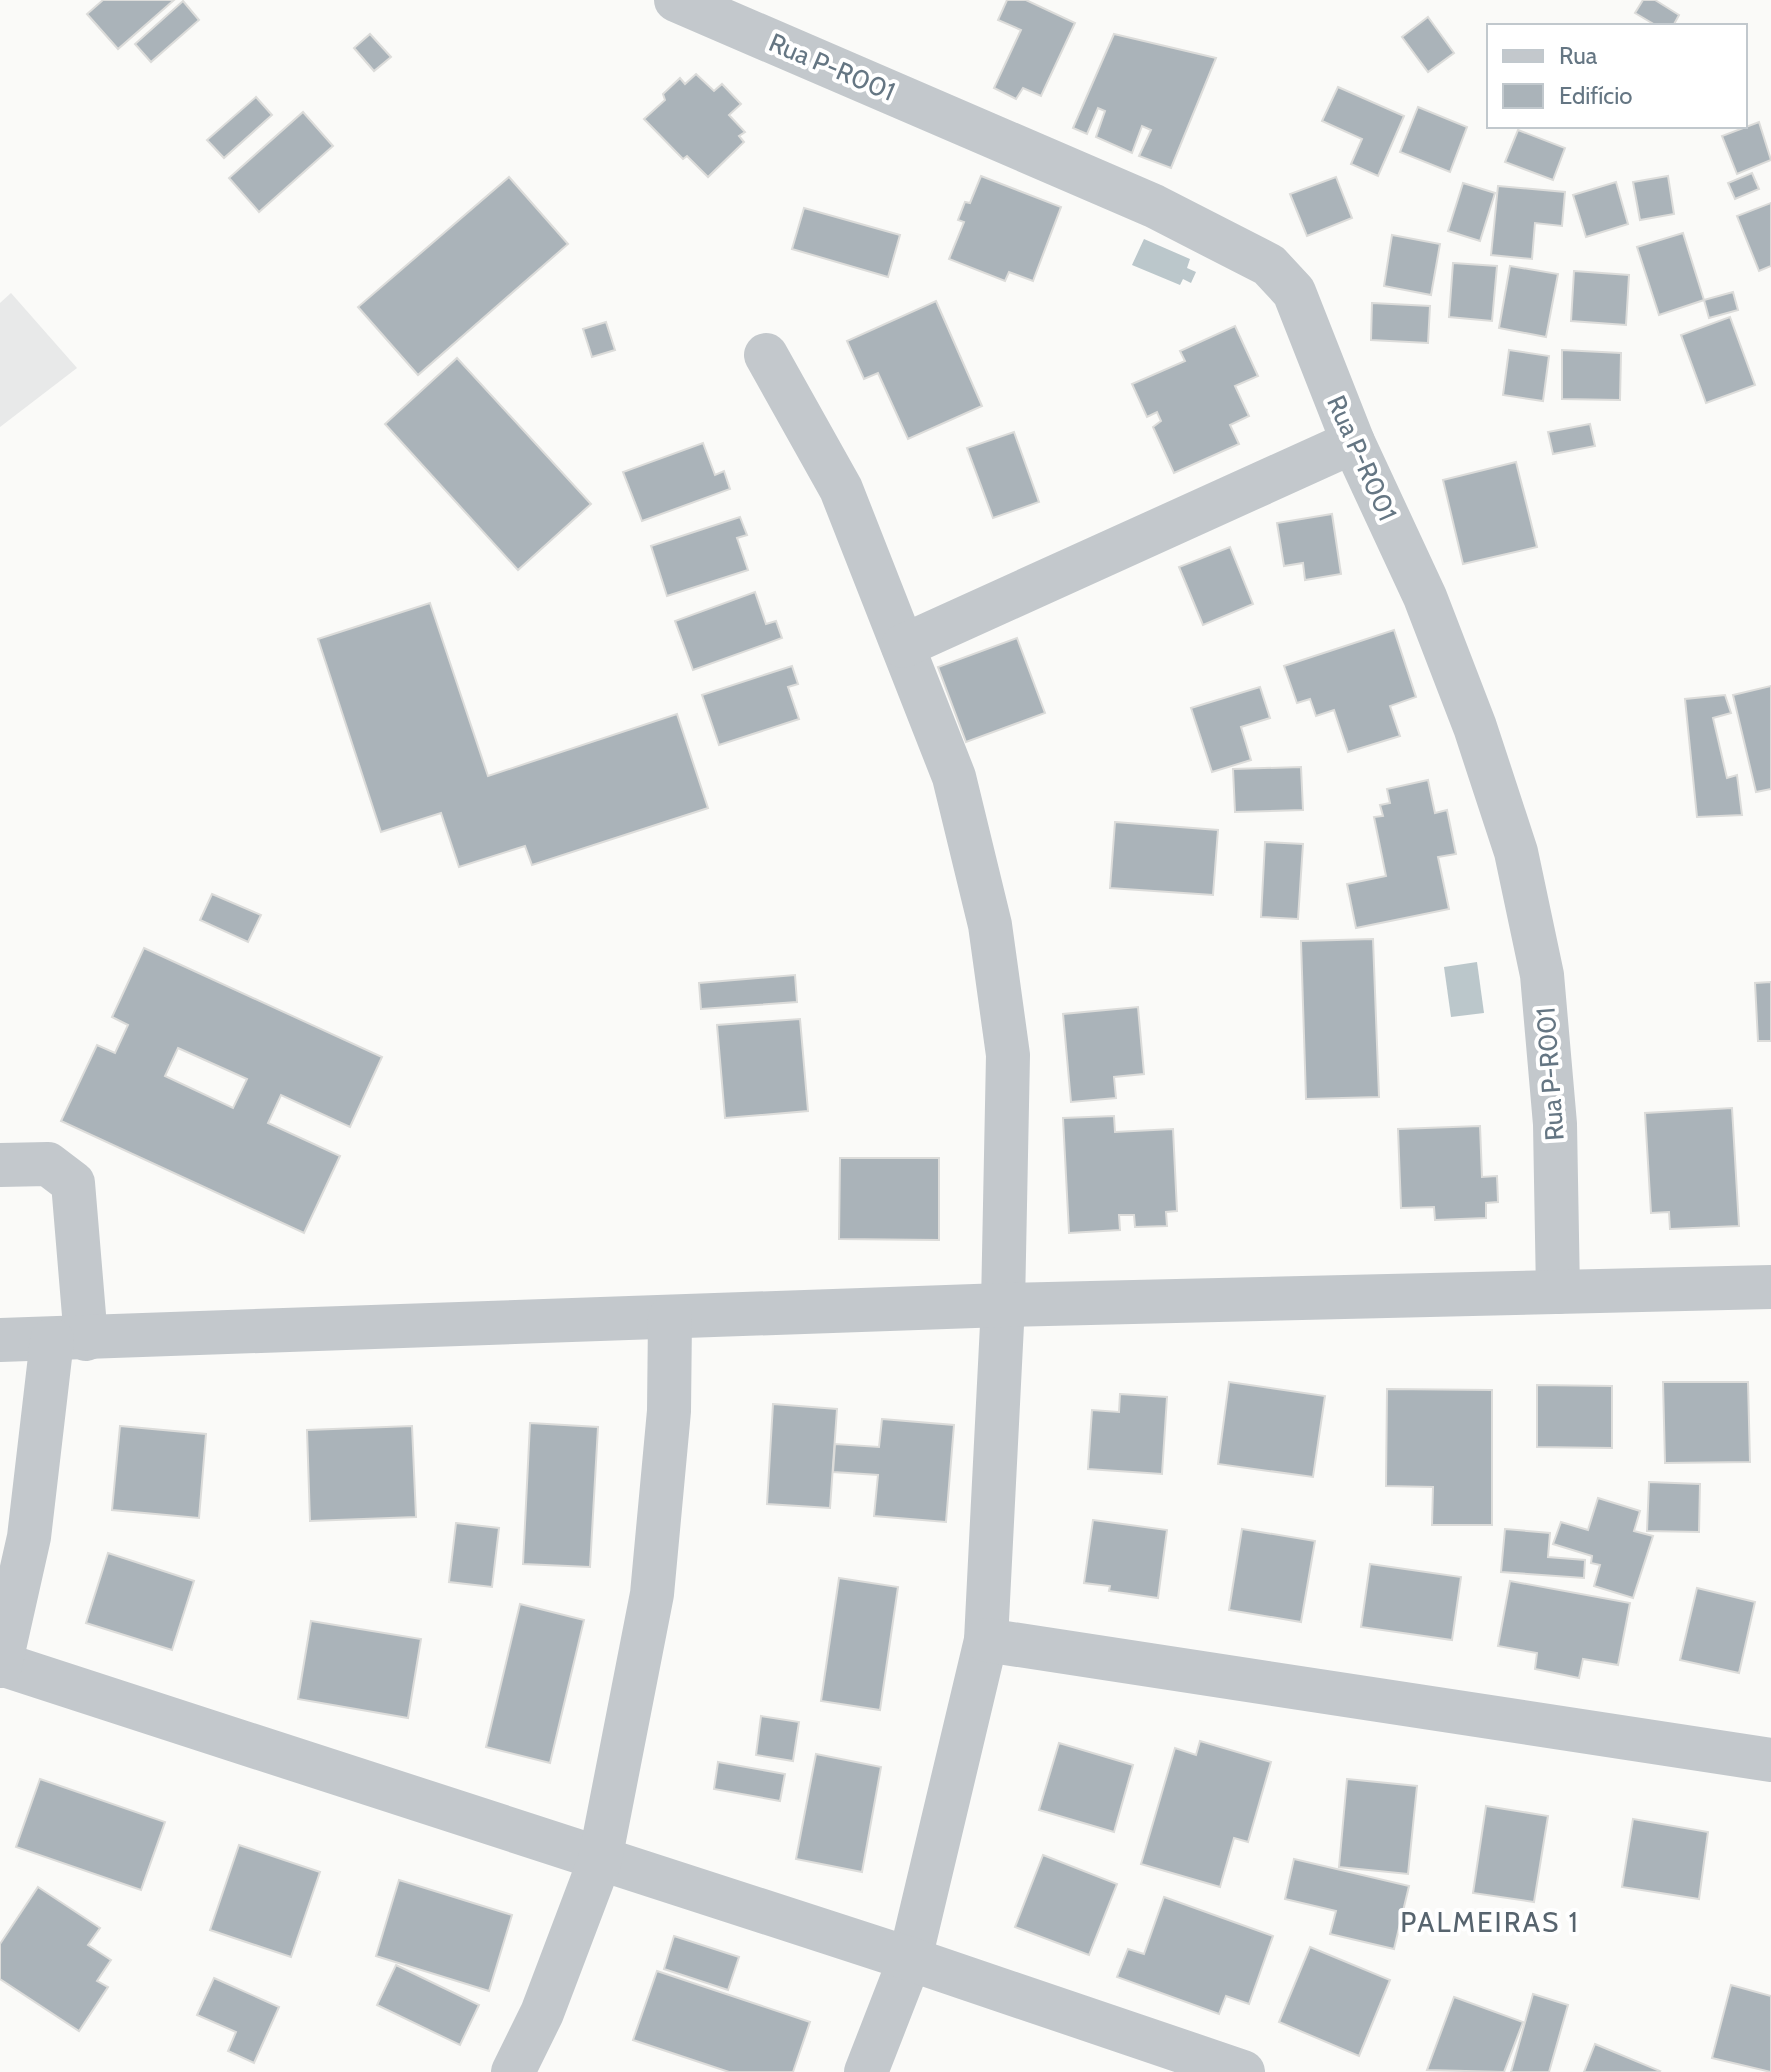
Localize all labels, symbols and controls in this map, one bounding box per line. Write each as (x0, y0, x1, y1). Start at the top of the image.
legend (1487, 24, 1747, 128)
street label: Rua P-R001 (764, 26, 900, 108)
text: Rua (1559, 41, 1598, 70)
text: Edifício (1559, 81, 1633, 110)
street label: Rua P-R001 (1320, 390, 1404, 526)
street label: Rua P-R001 (1529, 1006, 1571, 1142)
district label: PALMEIRAS 1 (1400, 1905, 1580, 1939)

